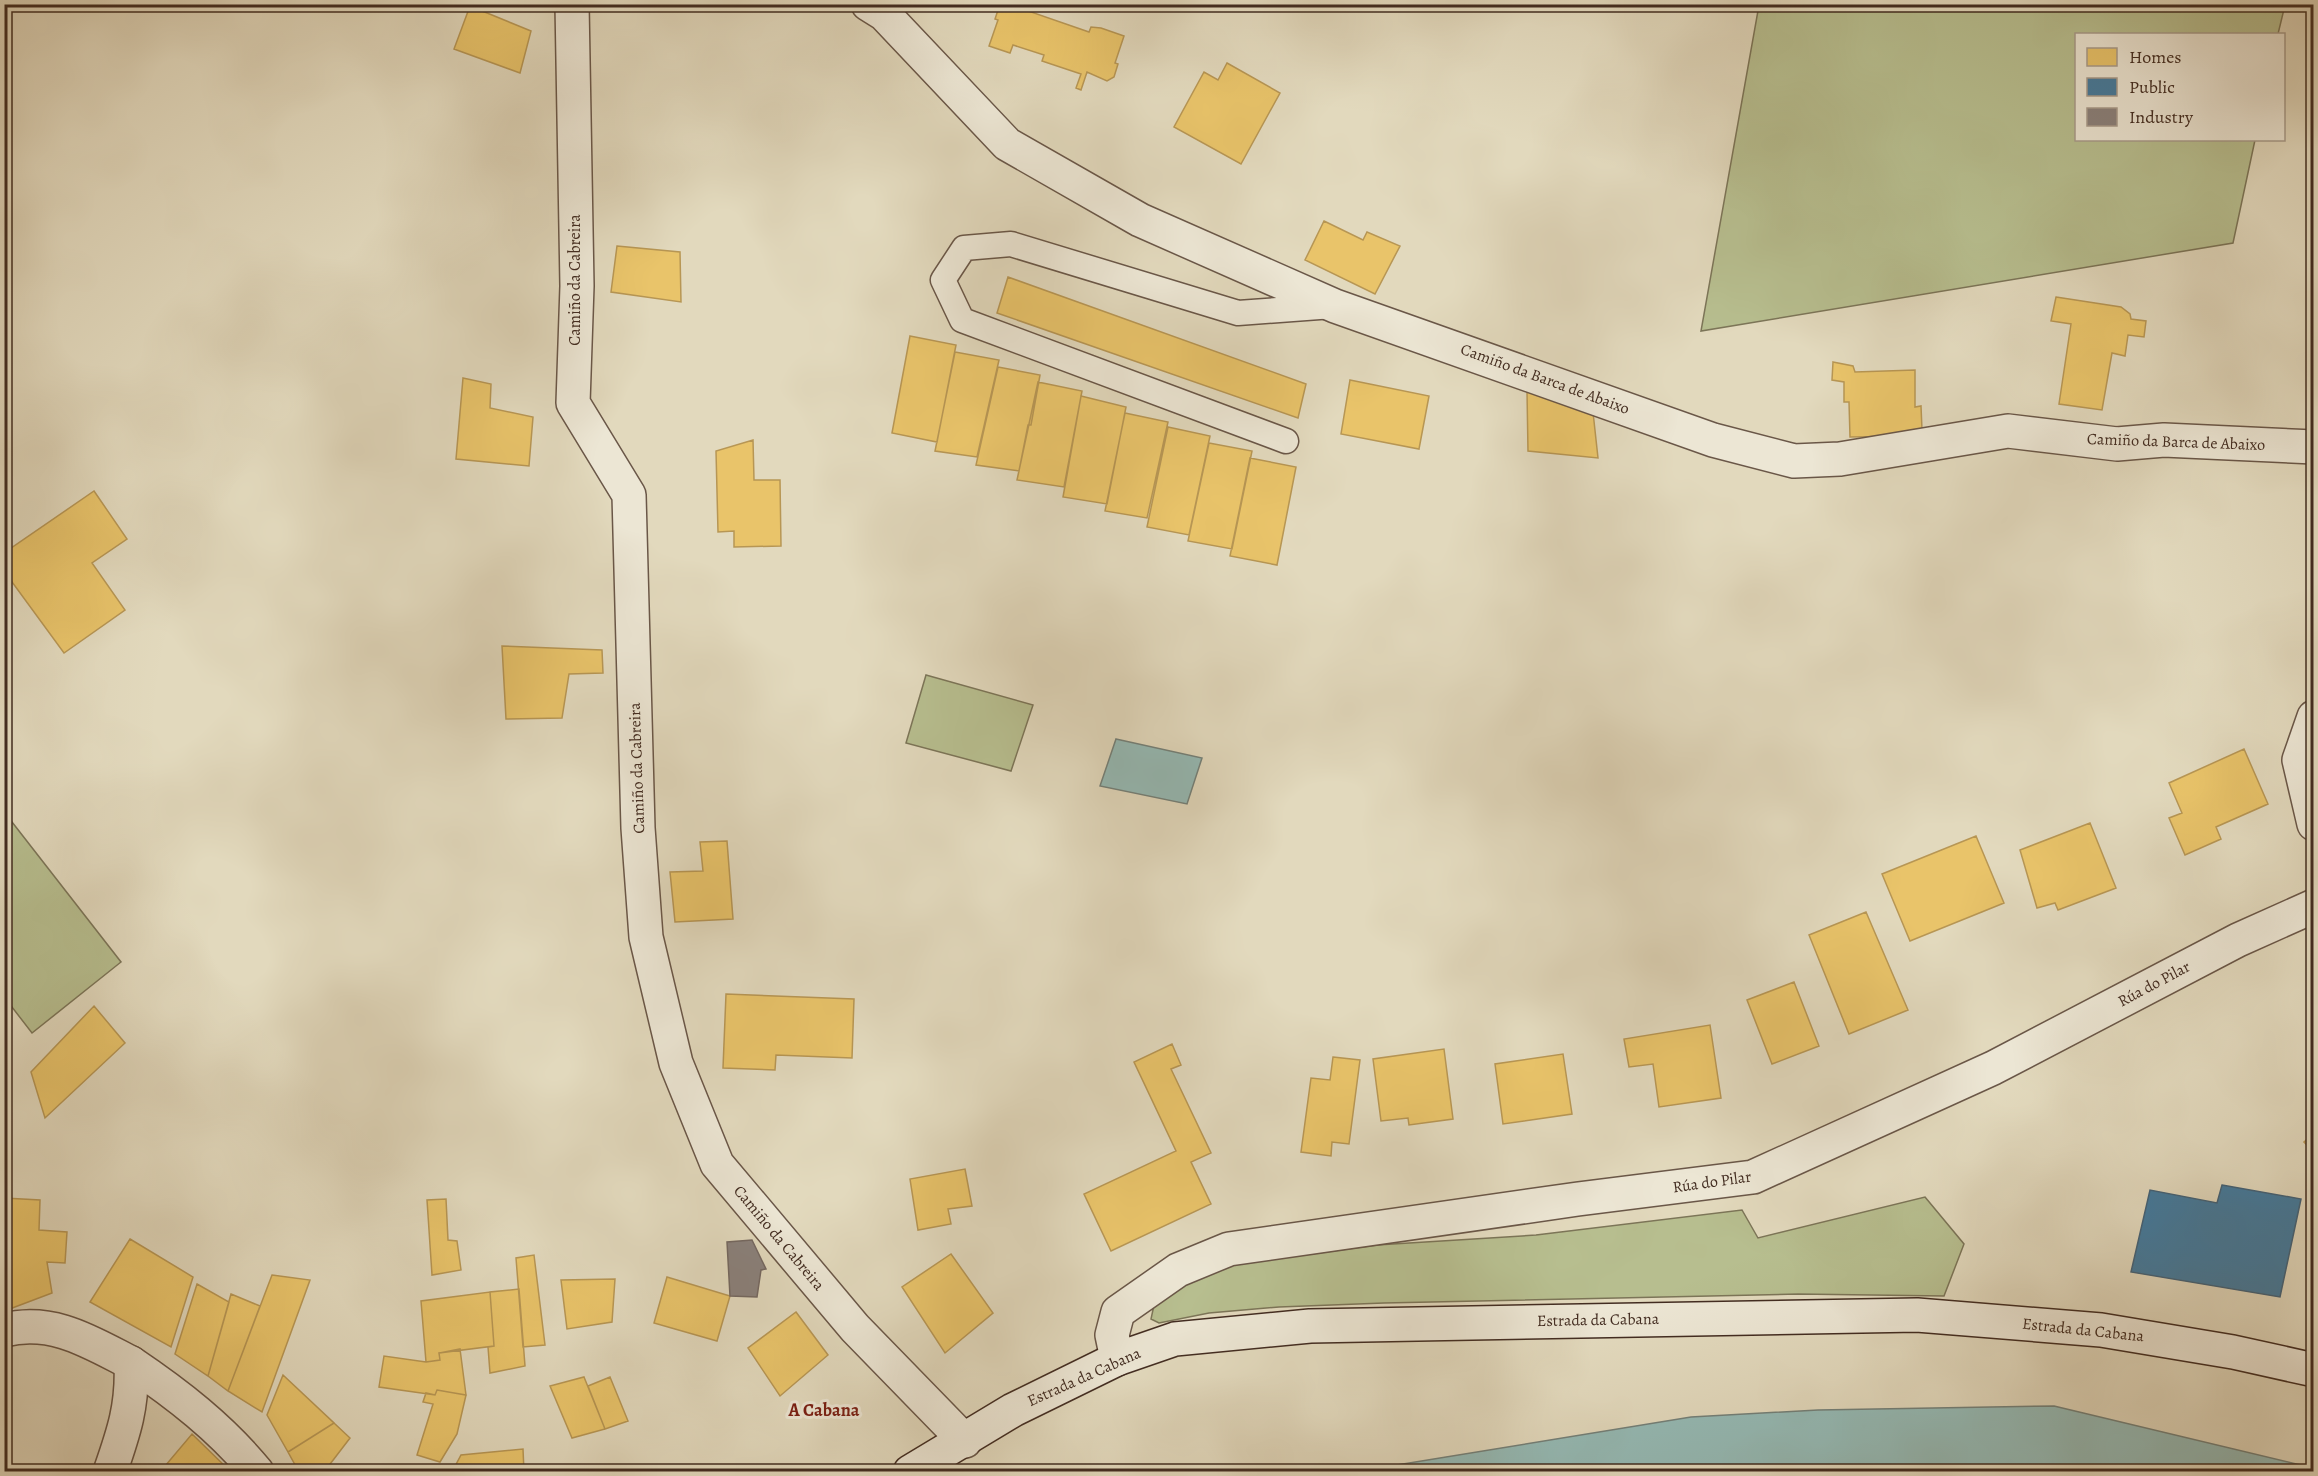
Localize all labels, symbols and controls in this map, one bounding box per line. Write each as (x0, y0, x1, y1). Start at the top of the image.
legend (2075, 33, 2285, 141)
text: Homes (2129, 45, 2181, 69)
text: Public (2129, 75, 2175, 99)
text: Industry (2129, 105, 2194, 129)
street label: Camiño da Cabreira (564, 214, 586, 346)
street label: Camiño da Barca de Abaixo (1458, 338, 1632, 420)
street label: Camiño da Barca de Abaixo (2087, 428, 2265, 456)
street label: Camiño da Cabreira (624, 701, 650, 834)
street label: Rúa do Pilar (2114, 956, 2194, 1012)
street label: Rúa do Pilar (1671, 1166, 1753, 1198)
street label: Camiño da Cabreira (728, 1181, 830, 1296)
street label: Estrada da Cabana (1537, 1308, 1660, 1332)
street label: Estrada da Cabana (2021, 1313, 2146, 1347)
street label: Estrada da Cabana (1024, 1342, 1145, 1412)
district label: A Cabana (788, 1398, 860, 1422)

